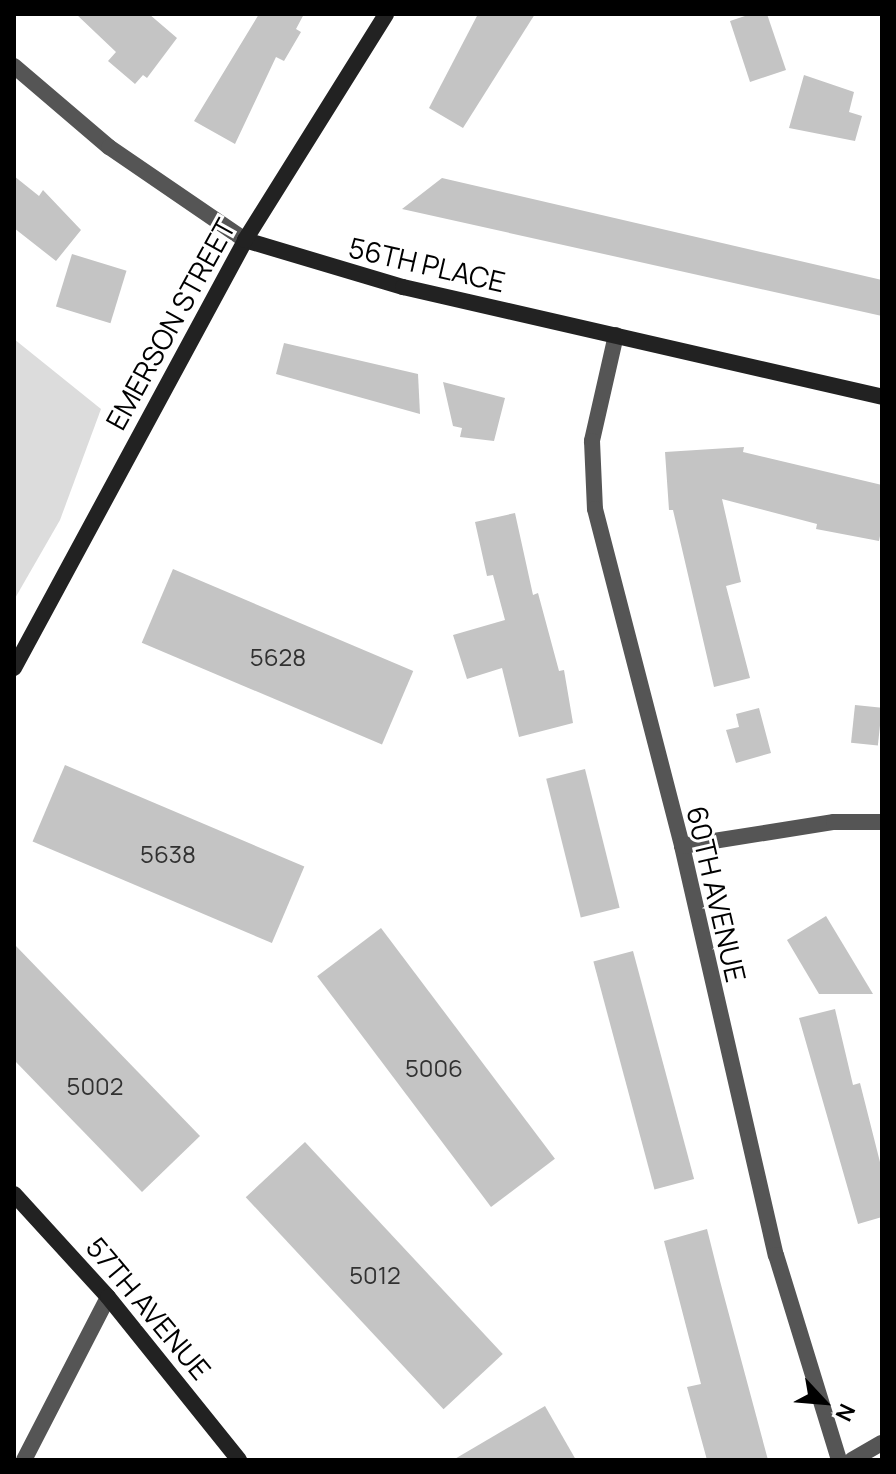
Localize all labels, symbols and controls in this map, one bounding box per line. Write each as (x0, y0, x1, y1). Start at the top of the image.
street label: EMERSON STREET (98, 213, 242, 435)
street label: 56TH PLACE (346, 230, 508, 298)
house number: 5628 (250, 643, 306, 671)
street label: 60TH AVENUE (680, 803, 754, 985)
house number: 5638 (140, 840, 196, 868)
house number: 5006 (405, 1054, 463, 1082)
house number: 5002 (67, 1072, 123, 1100)
street label: 57TH AVENUE (80, 1230, 218, 1386)
house number: 5012 (349, 1261, 401, 1289)
north arrow (784, 1362, 864, 1442)
text: N (829, 1399, 863, 1426)

